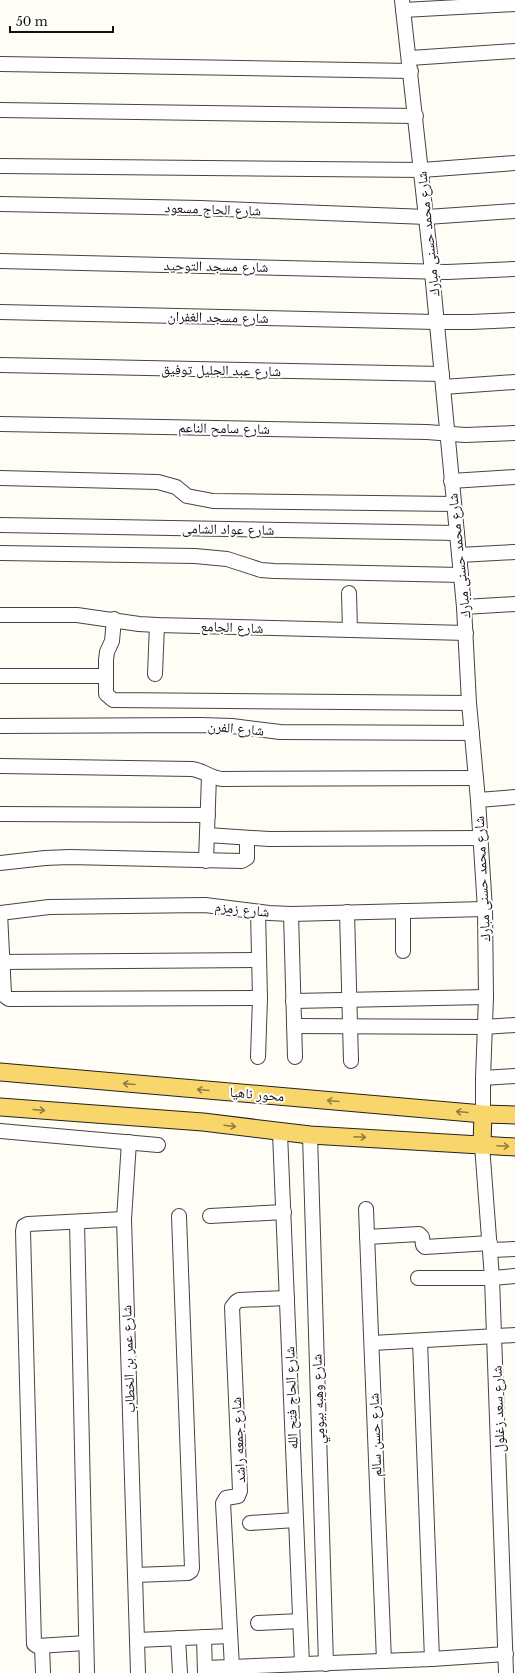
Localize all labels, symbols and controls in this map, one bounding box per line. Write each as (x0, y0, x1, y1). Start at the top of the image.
scale bar (10, 8, 113, 34)
text: 50 m (16, 14, 48, 29)
street label: شارع محمد حسنى مبارك (412, 170, 445, 298)
street label: شارع الحاج مسعود (164, 198, 262, 221)
street label: شارع مسجد التوحيد (163, 256, 269, 277)
street label: شارع مسجد الغفران (167, 307, 269, 328)
street label: شارع عبد الجليل توفيق (161, 360, 281, 381)
street label: شارع سامح الناعم (178, 418, 270, 439)
street label: شارع محمد حسنى مبارك (443, 492, 476, 620)
street label: شارع عواد الشامى (182, 519, 274, 540)
street label: شارع الجامع (200, 617, 264, 638)
street label: شارع الفرن (207, 717, 265, 740)
street label: شارع محمد حسنى مبارك (470, 816, 495, 942)
street label: شارع زمزم (214, 897, 270, 922)
one-way arrow (123, 1080, 136, 1088)
street label: محور ناهيا (229, 1083, 285, 1105)
one-way arrow (197, 1086, 210, 1093)
one-way arrow (327, 1097, 340, 1104)
one-way arrow (32, 1106, 45, 1114)
one-way arrow (456, 1109, 469, 1116)
one-way arrow (223, 1122, 236, 1130)
one-way arrow (353, 1134, 366, 1141)
one-way arrow (496, 1143, 509, 1150)
street label: شارع عمر بن الخطاب (117, 1305, 140, 1413)
street label: شارع الحاج فتح الله (280, 1346, 303, 1450)
street label: شارع وهبه بيومي (307, 1354, 331, 1444)
street label: شارع سعد زغلول (487, 1365, 510, 1453)
street label: شارع حسن سالم (365, 1393, 386, 1477)
street label: شارع جمعه راشد (227, 1397, 250, 1483)

